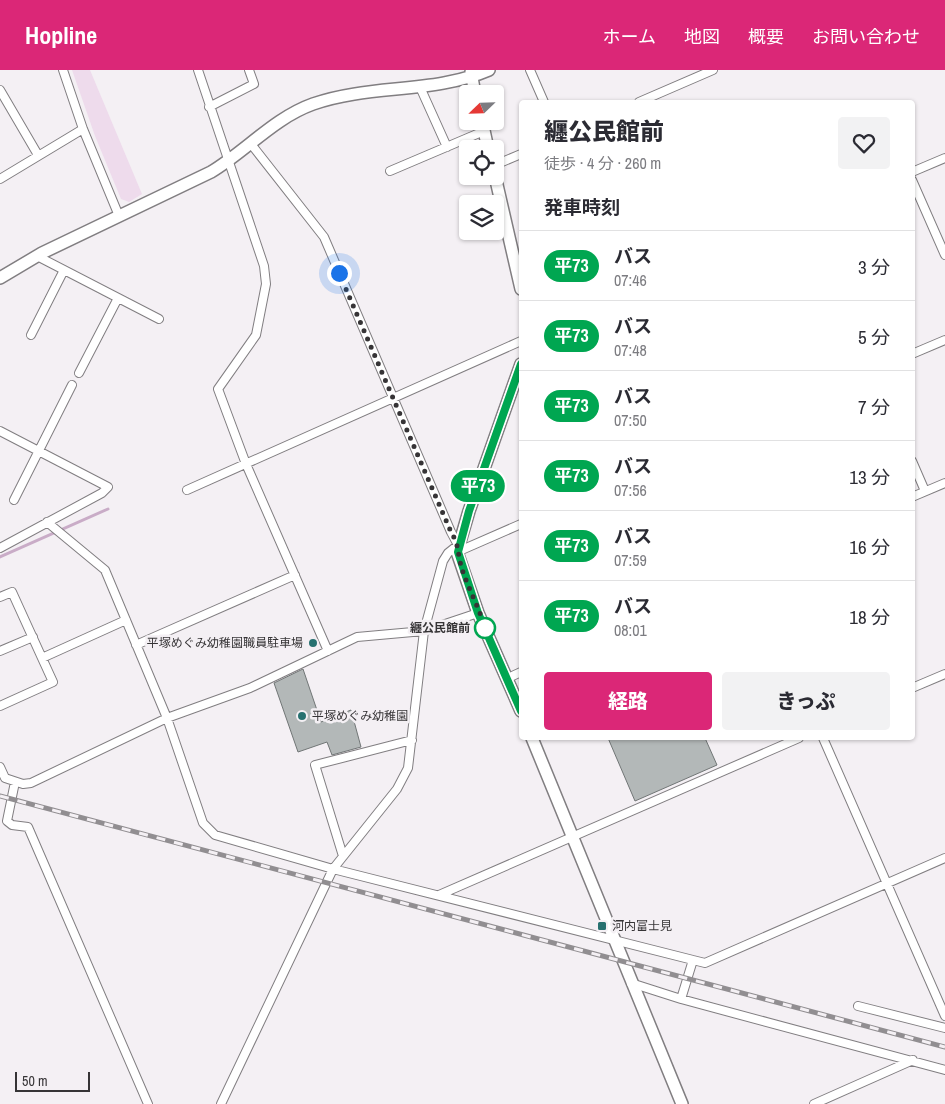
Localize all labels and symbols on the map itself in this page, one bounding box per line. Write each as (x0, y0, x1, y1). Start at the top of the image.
north arrow (459, 85, 504, 130)
your location (327, 261, 352, 286)
line badge: 平73 (449, 470, 507, 502)
marker: 纒公民館前 (474, 617, 496, 639)
place label: 纒公民館前 (410, 620, 470, 636)
place label: 平塚めぐみ幼稚園職員駐車場 (147, 635, 303, 651)
marker: 平塚めぐみ幼稚園職員駐車場 (307, 637, 319, 649)
place label: 平塚めぐみ幼稚園 (312, 708, 408, 724)
marker: 平塚めぐみ幼稚園 (296, 710, 308, 722)
place label: 河内富士見 (612, 918, 672, 934)
marker: 河内富士見 (596, 920, 608, 932)
scale bar (15, 1069, 90, 1092)

